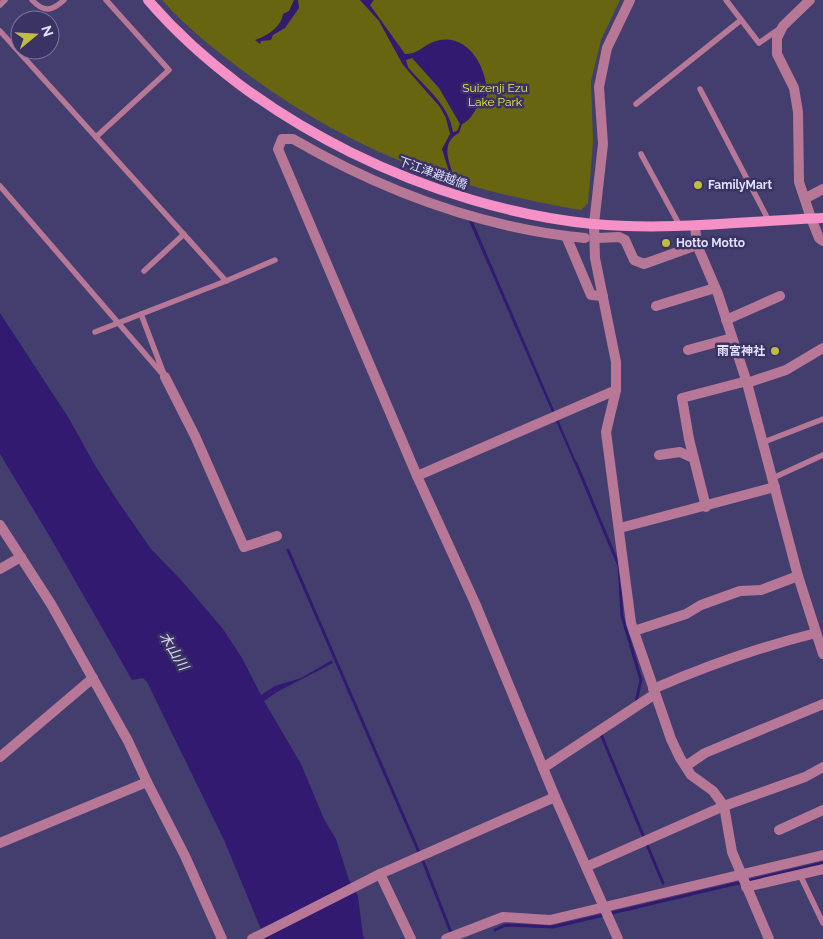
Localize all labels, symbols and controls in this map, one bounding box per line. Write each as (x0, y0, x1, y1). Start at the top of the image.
north arrow (10, 10, 60, 60)
text: N (38, 23, 57, 39)
park label: Suizenji Ezu Lake Park (462, 81, 528, 109)
street label: 下江津避越僑 (397, 154, 469, 192)
place label: FamilyMart (708, 178, 772, 192)
marker: FamilyMart (692, 179, 704, 191)
place label: Hotto Motto (676, 236, 745, 250)
marker: Hotto Motto (660, 237, 672, 249)
place label: 雨宮神社 (717, 344, 765, 358)
marker: 雨宮神社 (769, 345, 781, 357)
water label: 木山川 (156, 629, 193, 675)

